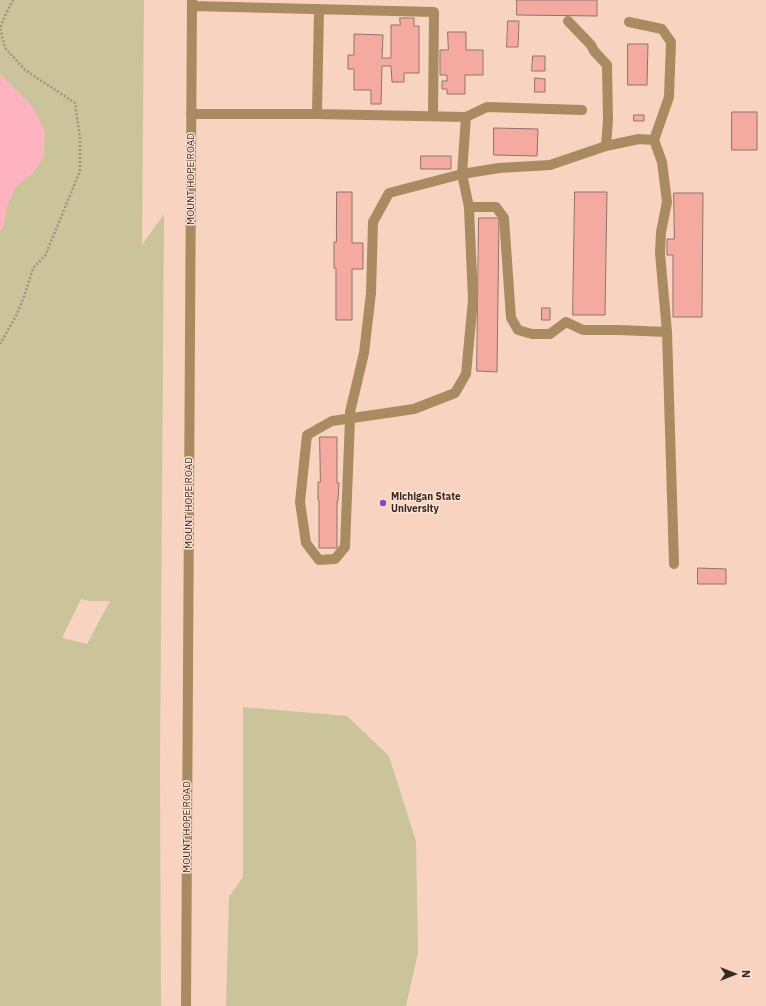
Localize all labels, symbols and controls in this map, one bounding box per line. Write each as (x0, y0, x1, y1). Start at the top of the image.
street label: MOUNT HOPE ROAD (185, 133, 197, 225)
street label: MOUNT HOPE ROAD (183, 457, 195, 549)
place label: Michigan State University (391, 491, 461, 514)
marker: Michigan State University (378, 498, 388, 508)
street label: MOUNT HOPE ROAD (181, 781, 193, 873)
north arrow (714, 954, 754, 994)
text: N (739, 970, 753, 978)

